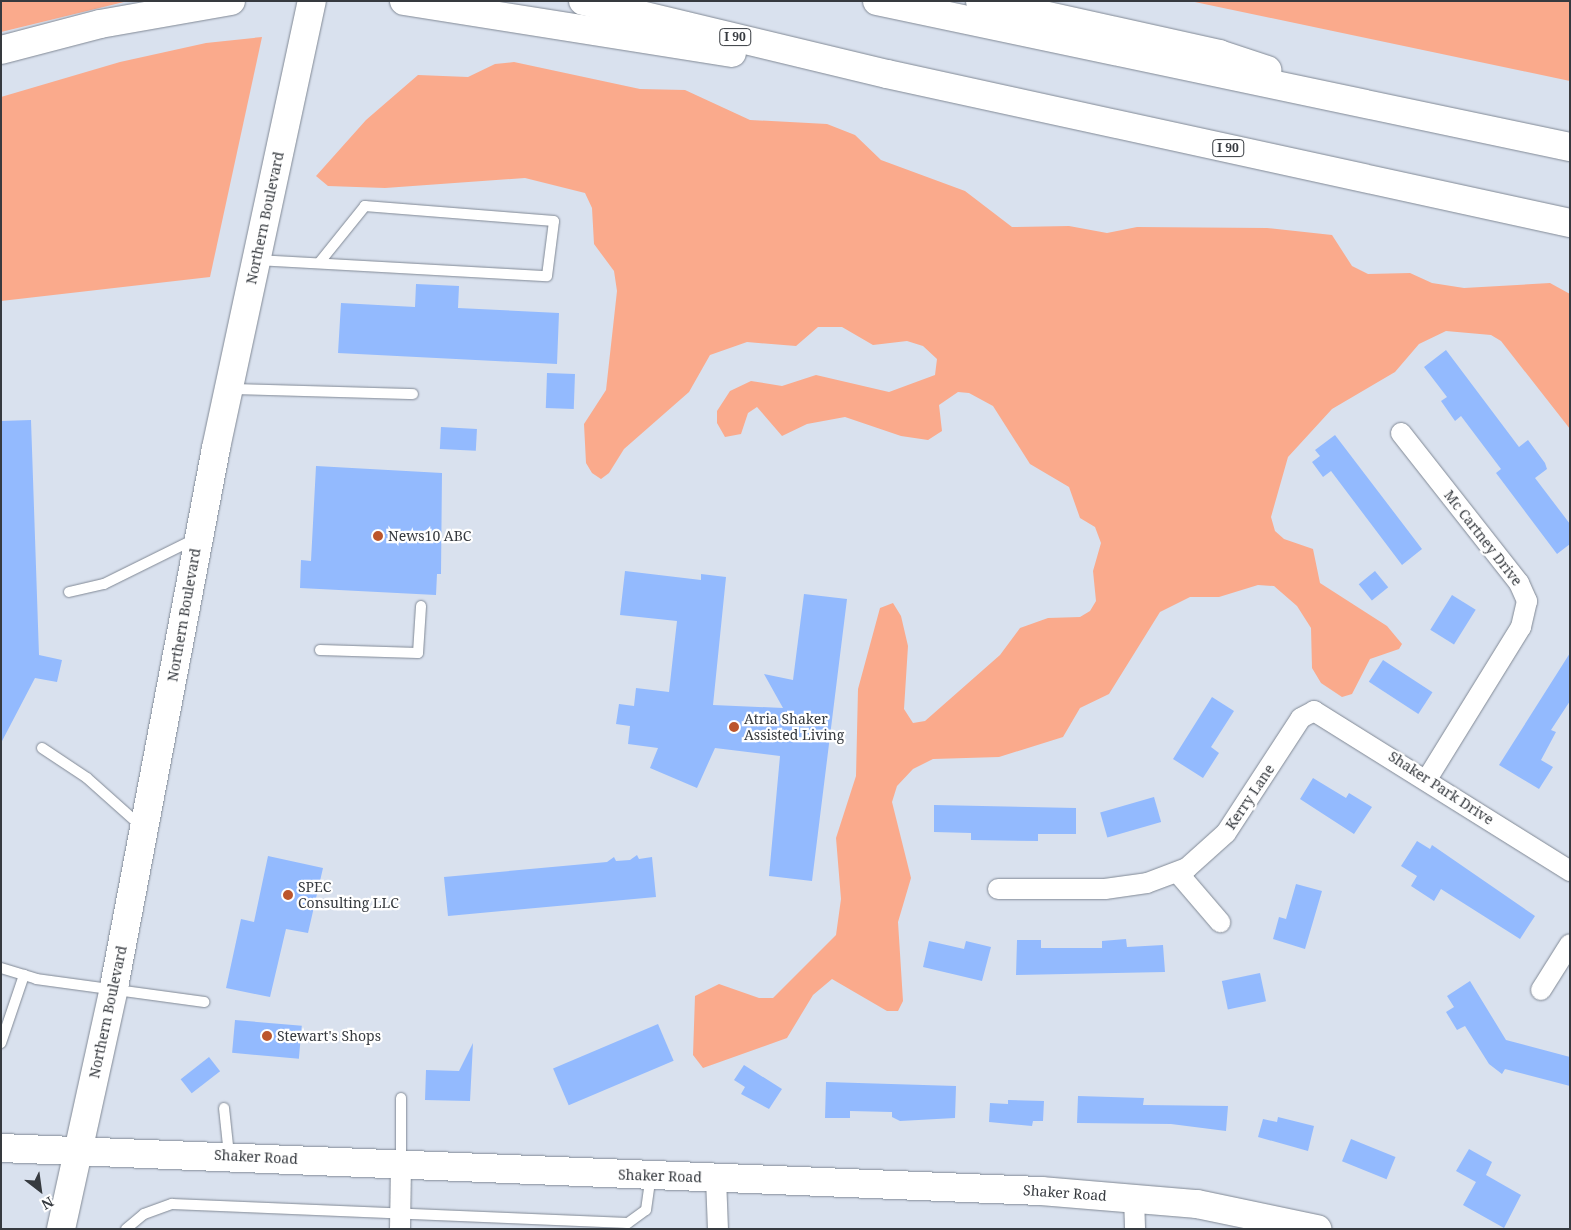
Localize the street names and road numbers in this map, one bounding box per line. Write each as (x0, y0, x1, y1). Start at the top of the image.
road number: I 90 (719, 28, 751, 46)
road number: I 90 (1212, 138, 1244, 158)
street label: Northern Boulevard (243, 150, 287, 286)
street label: Mc Cartney Drive (1440, 487, 1526, 589)
street label: Northern Boulevard (164, 547, 204, 683)
street label: Shaker Park Drive (1385, 748, 1497, 828)
street label: Kerry Lane (1222, 761, 1278, 833)
street label: Northern Boulevard (86, 944, 130, 1080)
street label: Shaker Road (214, 1146, 298, 1168)
street label: Shaker Road (618, 1166, 702, 1186)
street label: Shaker Road (1023, 1182, 1107, 1204)

